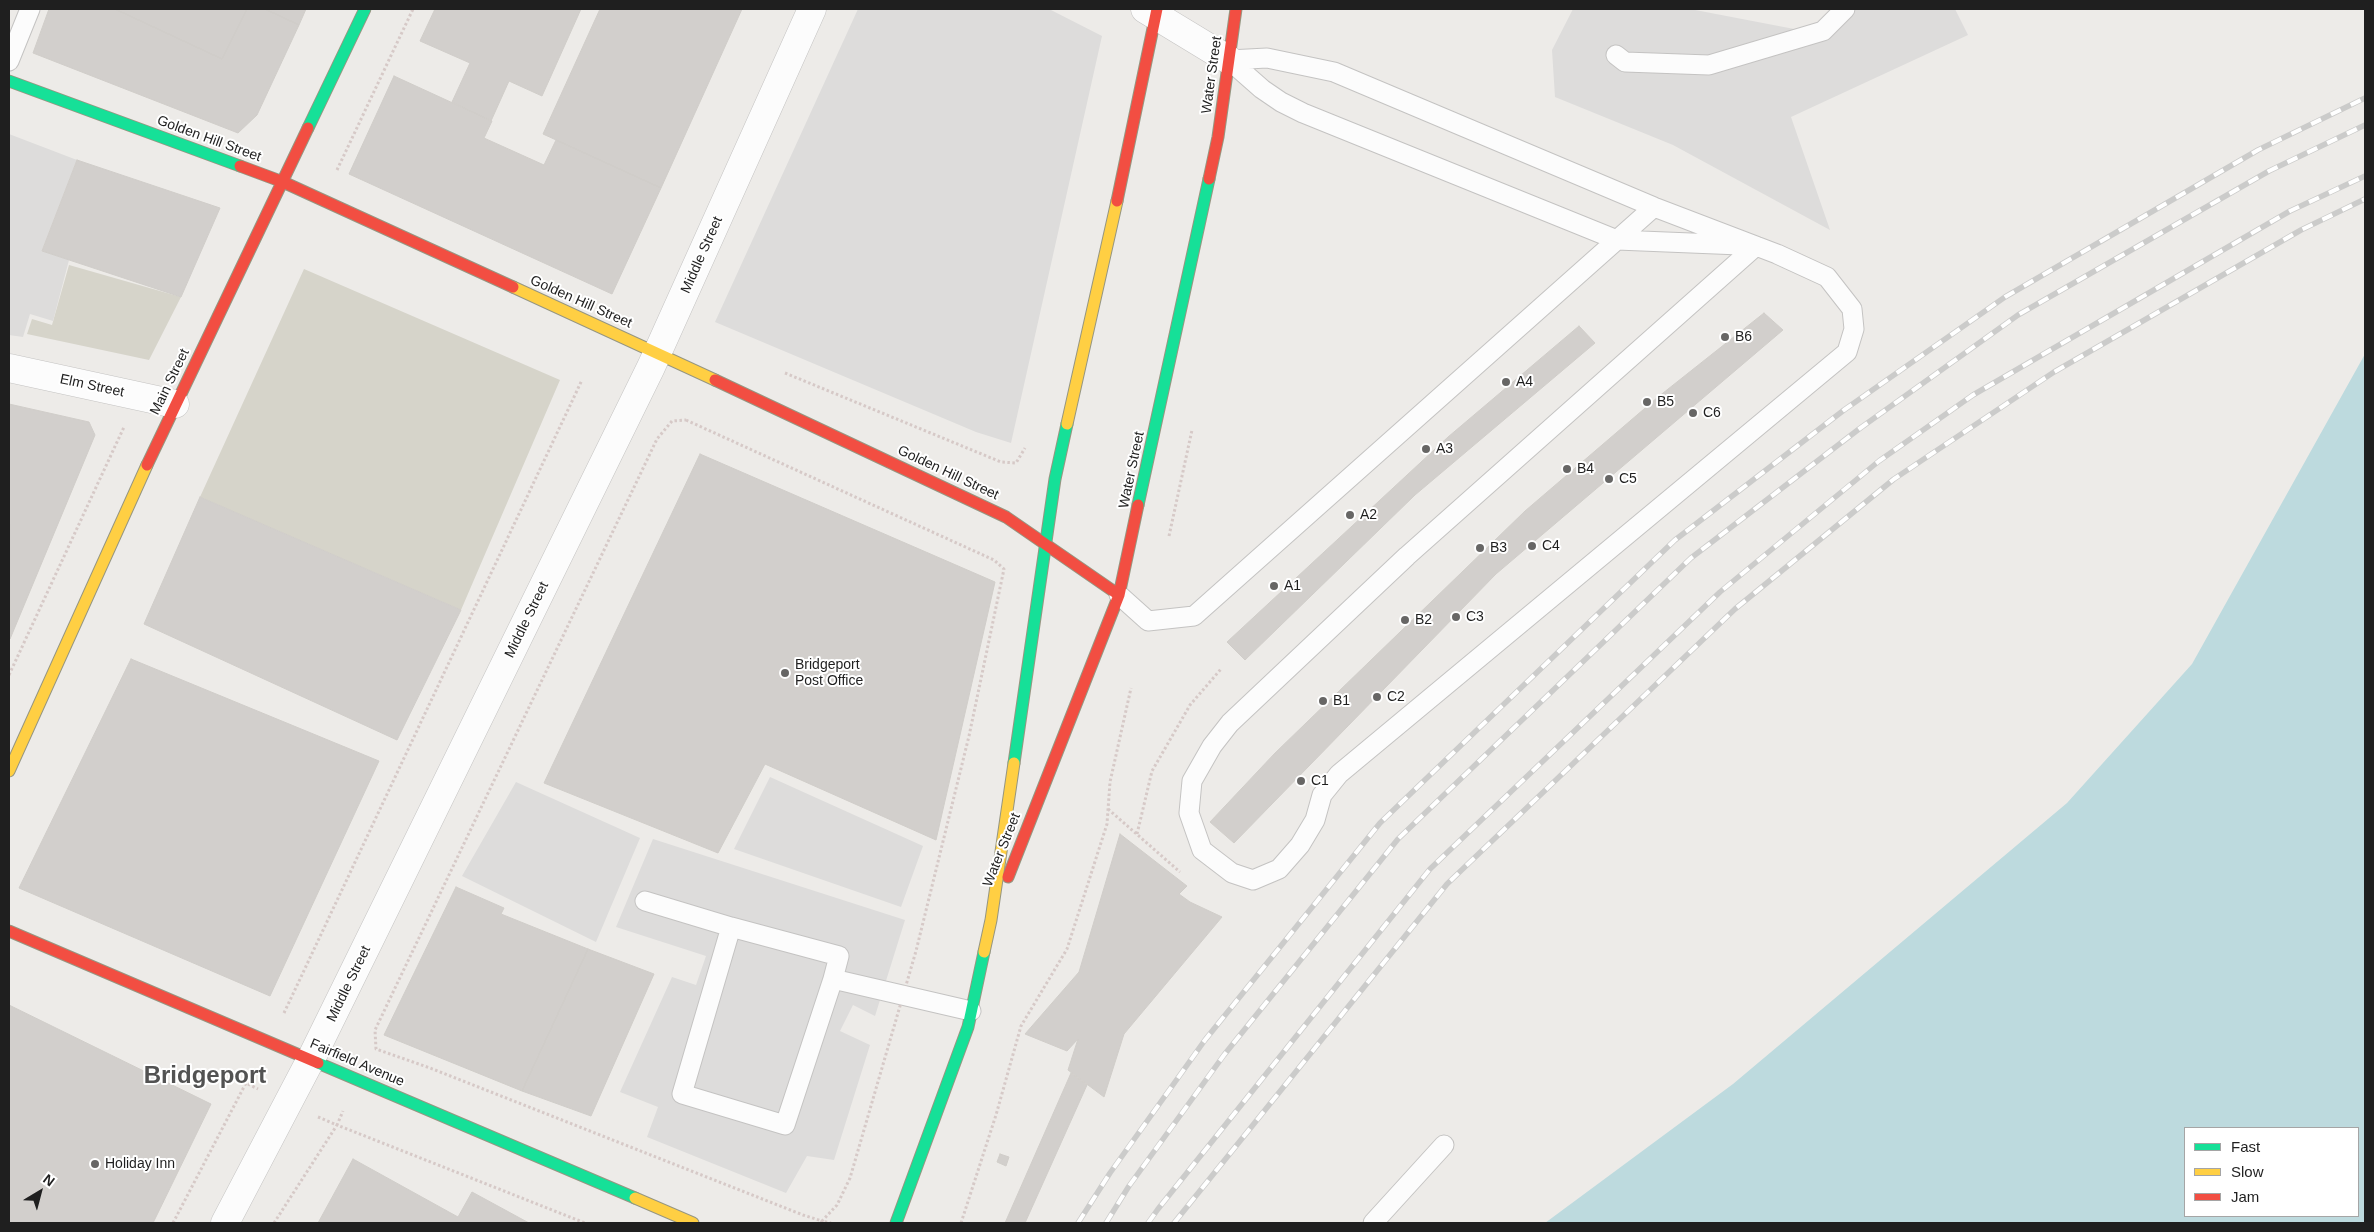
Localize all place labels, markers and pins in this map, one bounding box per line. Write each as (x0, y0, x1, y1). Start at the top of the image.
place label: B6 (1735, 329, 1752, 345)
marker: B6 (1719, 331, 1731, 343)
place label: A4 (1516, 374, 1533, 390)
marker: A4 (1500, 376, 1512, 388)
place label: B5 (1657, 394, 1674, 410)
marker: B5 (1641, 396, 1653, 408)
place label: C6 (1703, 405, 1721, 421)
marker: C6 (1687, 407, 1699, 419)
place label: A3 (1436, 441, 1453, 457)
marker: A3 (1420, 443, 1432, 455)
place label: B4 (1577, 461, 1594, 477)
marker: B4 (1561, 463, 1573, 475)
place label: C5 (1619, 471, 1637, 487)
marker: C5 (1603, 473, 1615, 485)
place label: A2 (1360, 507, 1377, 523)
marker: A2 (1344, 509, 1356, 521)
place label: C4 (1542, 538, 1560, 554)
place label: B3 (1490, 540, 1507, 556)
marker: C4 (1526, 540, 1538, 552)
marker: B3 (1474, 542, 1486, 554)
place label: A1 (1284, 578, 1301, 594)
marker: A1 (1268, 580, 1280, 592)
place label: C3 (1466, 609, 1484, 625)
marker: C3 (1450, 611, 1462, 623)
place label: B2 (1415, 612, 1432, 628)
marker: B2 (1399, 614, 1411, 626)
place label: Bridgeport Post Office (795, 657, 863, 690)
marker: Bridgeport Post Office (779, 667, 791, 679)
place label: C2 (1387, 689, 1405, 705)
marker: C2 (1371, 691, 1383, 703)
place label: B1 (1333, 693, 1350, 709)
marker: B1 (1317, 695, 1329, 707)
place label: C1 (1311, 773, 1329, 789)
marker: C1 (1295, 775, 1307, 787)
place label: Holiday Inn (105, 1156, 175, 1172)
marker: Holiday Inn (89, 1158, 101, 1170)

